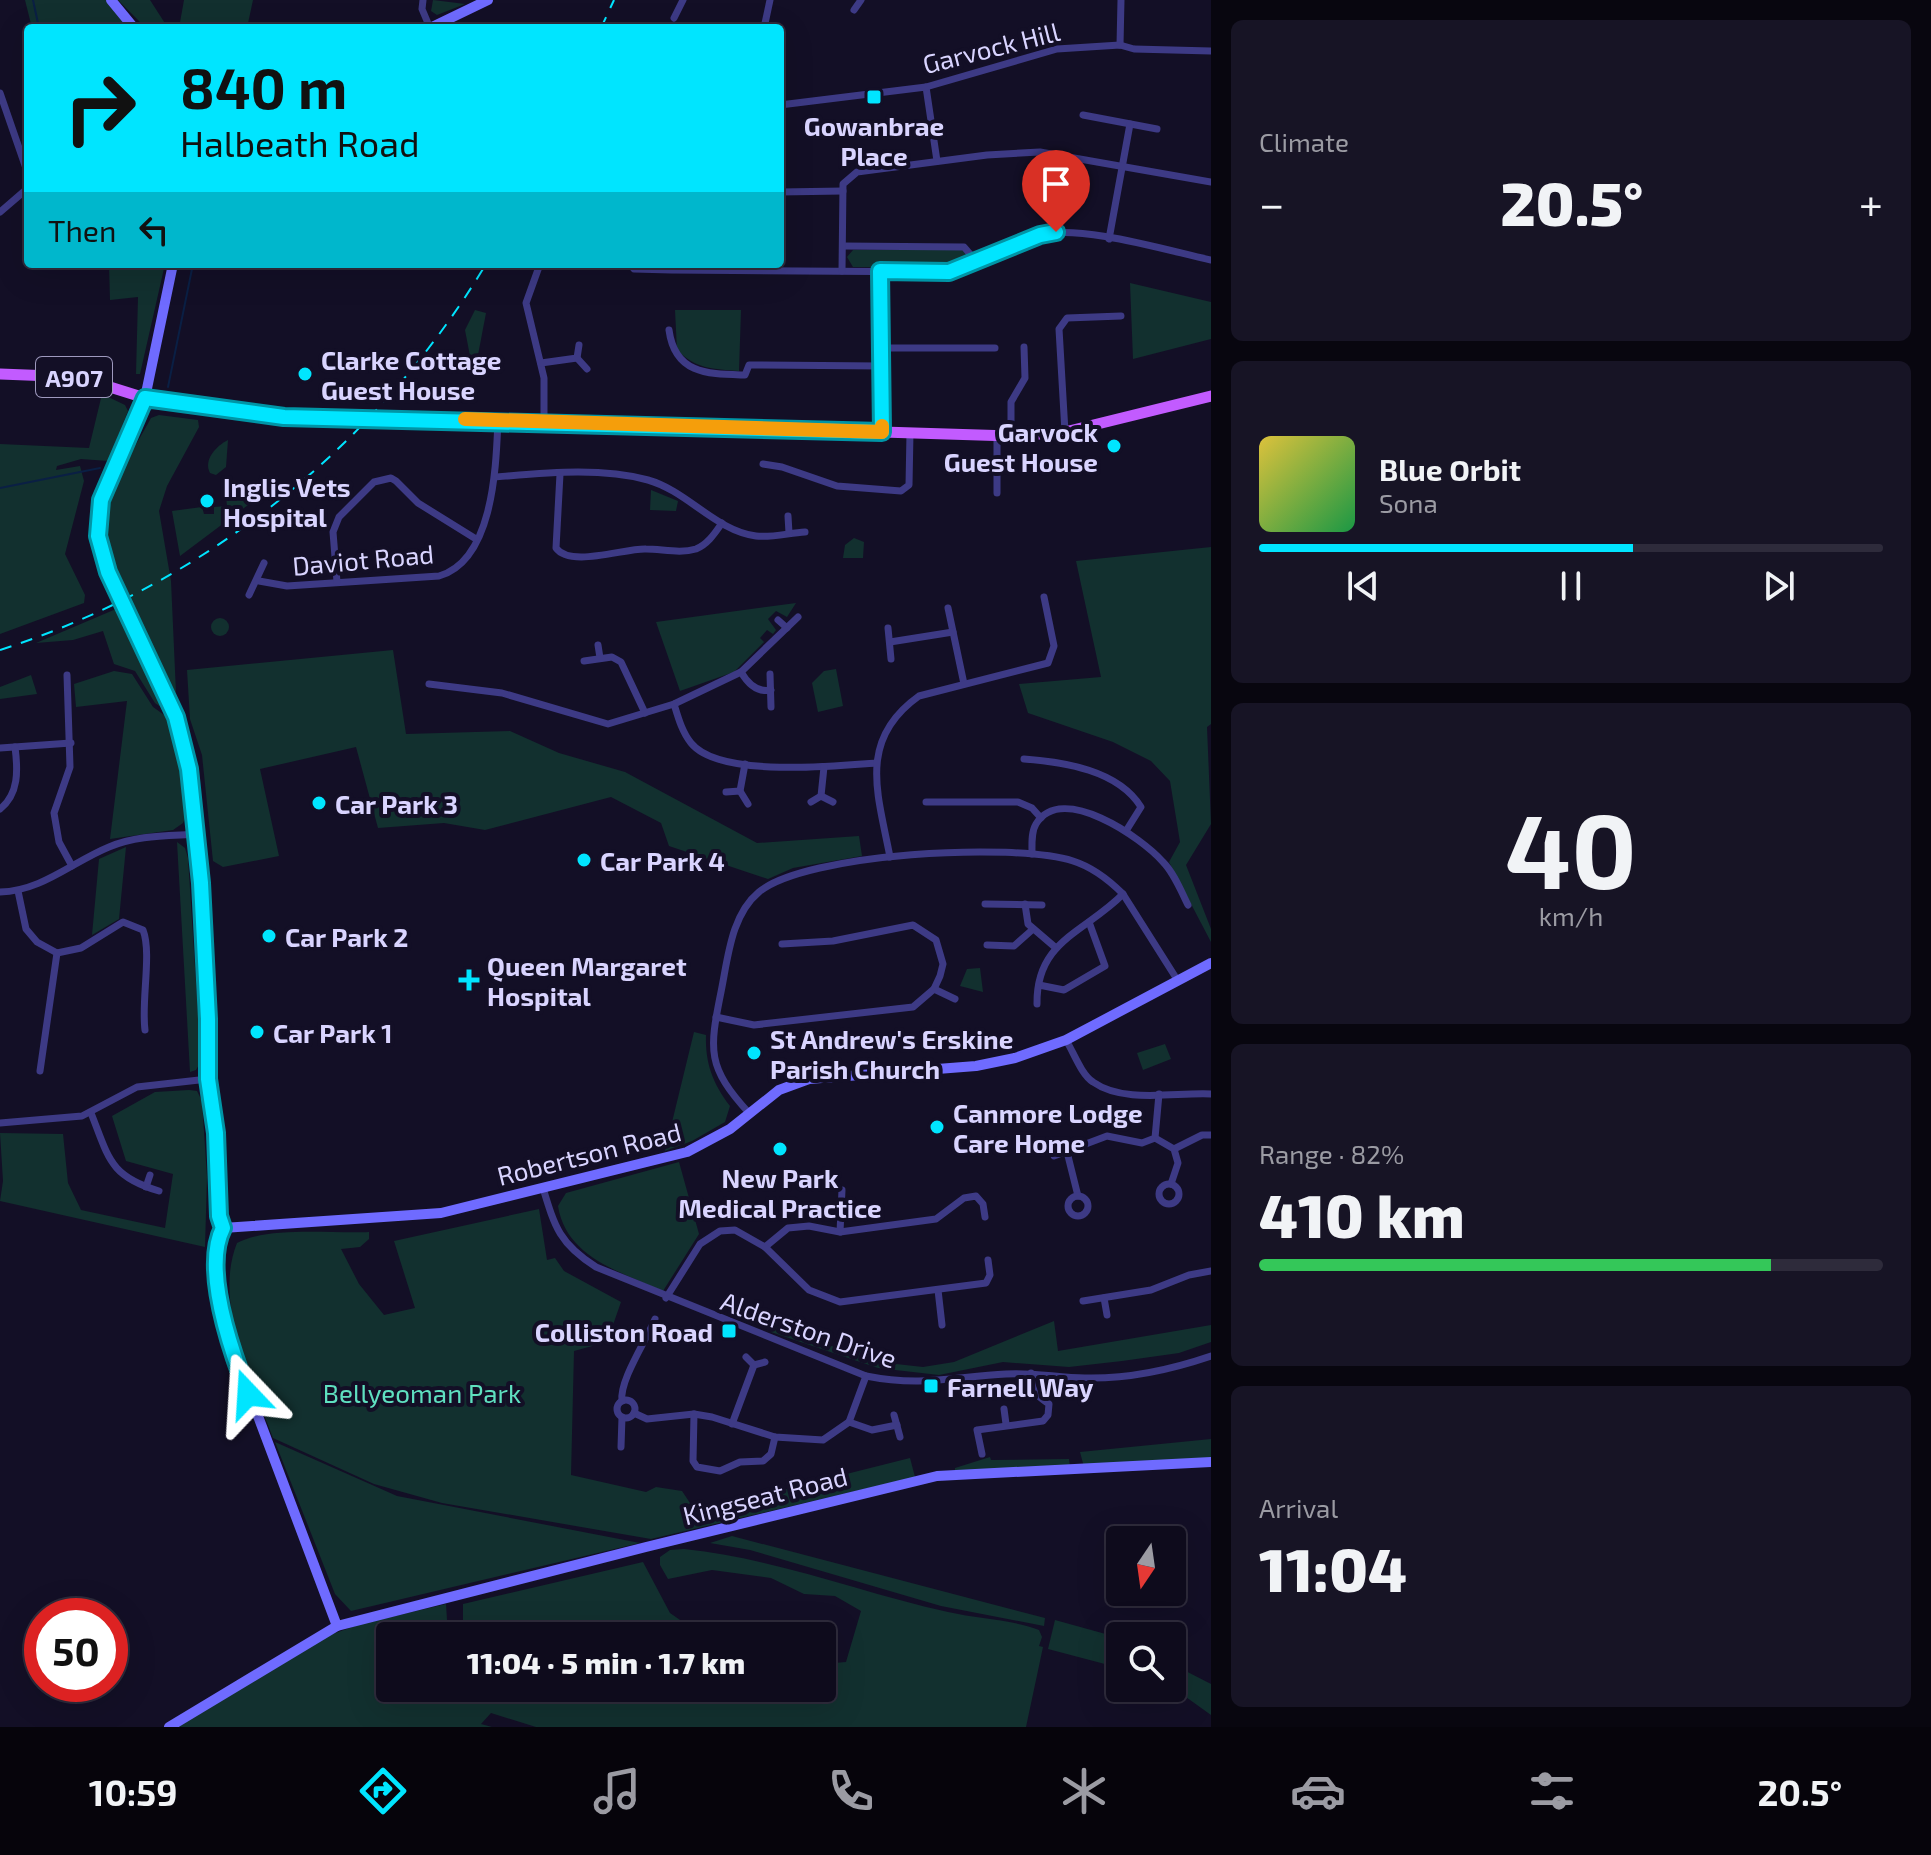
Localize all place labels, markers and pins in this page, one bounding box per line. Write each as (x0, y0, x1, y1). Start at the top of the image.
marker: Gowanbrae Place (865, 88, 883, 106)
place label: Gowanbrae Place (804, 110, 944, 171)
pin (1022, 150, 1090, 232)
place label: Clarke Cottage Guest House (321, 344, 501, 405)
marker: Clarke Cottage Guest House (296, 365, 314, 383)
place label: Garvock Guest House (944, 416, 1098, 477)
marker: Garvock Guest House (1105, 437, 1123, 455)
place label: Inglis Vets Hospital (223, 471, 351, 532)
marker: Inglis Vets Hospital (198, 492, 216, 510)
place label: Car Park 3 (335, 788, 458, 819)
marker: Car Park 3 (310, 794, 328, 812)
place label: Car Park 4 (600, 845, 725, 876)
marker: Car Park 4 (575, 851, 593, 869)
place label: Car Park 2 (285, 921, 408, 952)
marker: Car Park 2 (260, 927, 278, 945)
place label: Queen Margaret Hospital (487, 950, 687, 1011)
marker: Queen Margaret Hospital (458, 969, 480, 991)
place label: Car Park 1 (273, 1017, 392, 1048)
marker: Car Park 1 (248, 1023, 266, 1041)
place label: St Andrew's Erskine Parish Church (770, 1023, 1013, 1084)
marker: St Andrew's Erskine Parish Church (745, 1044, 763, 1062)
place label: Canmore Lodge Care Home (953, 1097, 1143, 1158)
marker: Canmore Lodge Care Home (928, 1118, 946, 1136)
marker: New Park Medical Practice (771, 1140, 789, 1158)
place label: New Park Medical Practice (678, 1162, 882, 1223)
place label: Colliston Road (535, 1316, 713, 1347)
marker: Colliston Road (720, 1322, 738, 1340)
place label: Farnell Way (947, 1371, 1094, 1403)
marker: Farnell Way (922, 1377, 940, 1395)

